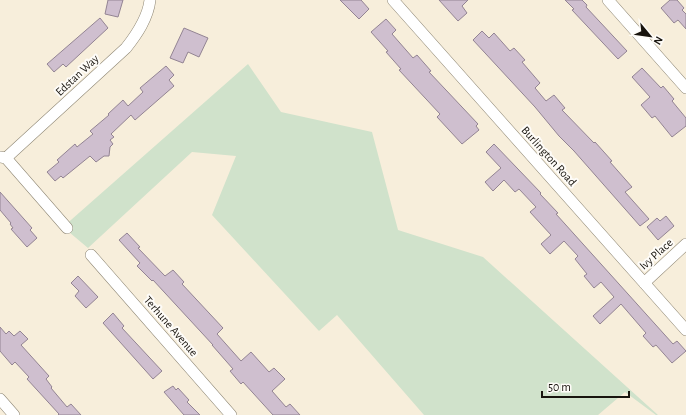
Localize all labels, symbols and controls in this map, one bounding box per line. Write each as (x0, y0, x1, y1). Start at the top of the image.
north arrow (630, 16, 670, 56)
text: N (652, 35, 665, 47)
street label: Edstan Way (53, 52, 102, 99)
street label: Burlington Road (519, 124, 579, 188)
street label: Ivy Place (637, 236, 676, 273)
street label: Terhune Avenue (142, 294, 200, 358)
scale bar (542, 373, 629, 399)
text: 50 m (548, 381, 571, 393)

